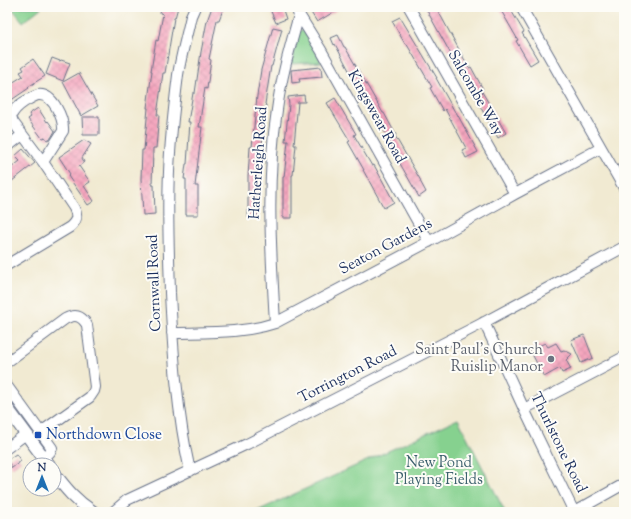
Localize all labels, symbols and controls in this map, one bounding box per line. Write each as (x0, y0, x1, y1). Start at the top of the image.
street label: Salcombe Way (442, 46, 508, 140)
street label: Kingswear Road (342, 66, 411, 168)
street label: Hatherleigh Road (245, 105, 273, 220)
street label: Seaton Gardens (336, 214, 436, 280)
street label: Cornwall Road (143, 233, 167, 332)
place label: Saint Paul's Church Ruislip Manor (415, 340, 543, 378)
street label: Torrington Road (295, 341, 401, 409)
marker: Saint Paul's Church Ruislip Manor (546, 354, 556, 364)
street label: Thurlstone Road (525, 389, 592, 497)
place label: Northdown Close (46, 425, 162, 446)
marker: Northdown Close (33, 430, 43, 440)
park label: New Pond Playing Fields (395, 453, 483, 491)
north arrow (22, 457, 62, 497)
text: N (37, 460, 47, 476)

